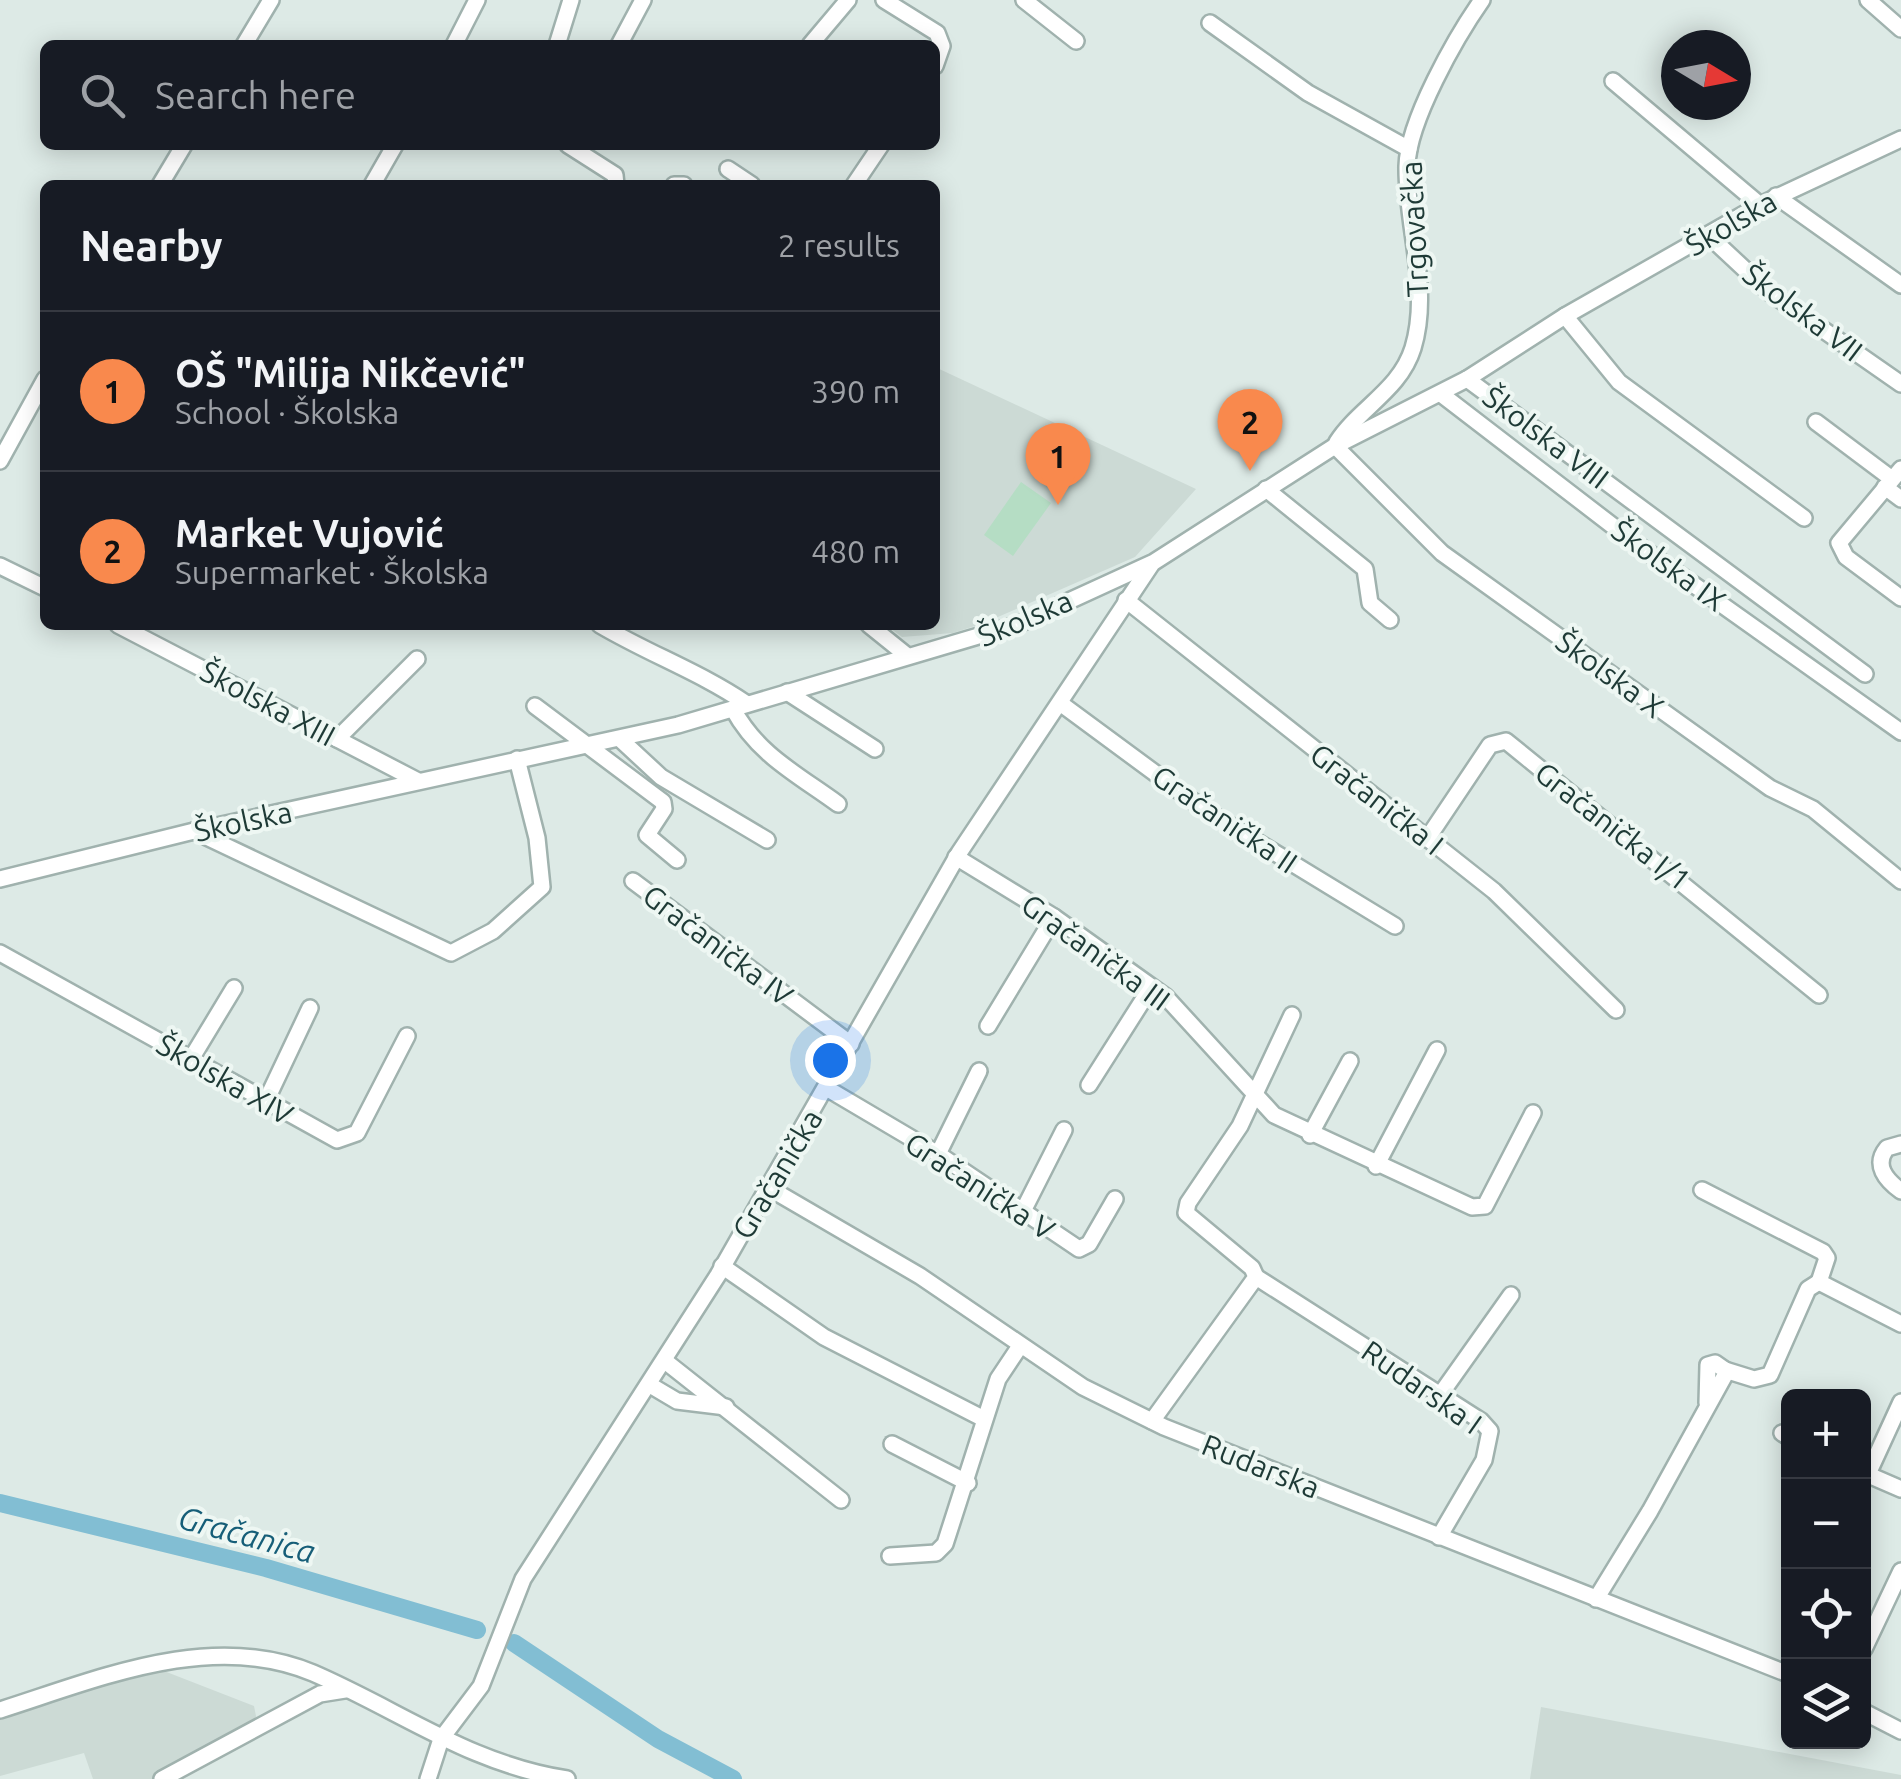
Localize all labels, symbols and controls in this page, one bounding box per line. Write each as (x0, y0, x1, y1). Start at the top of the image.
north arrow (1661, 30, 1751, 120)
search box (40, 40, 940, 150)
icon: search (75, 68, 130, 123)
text: Search here (155, 74, 356, 116)
street label: Trgovačka (1393, 160, 1435, 298)
street label: Školska (1680, 183, 1782, 263)
text: Nearby (80, 222, 223, 269)
text: 2 results (778, 227, 900, 263)
street label: Školska VII (1737, 256, 1869, 368)
text: OŠ "Milija Nikčević" (175, 352, 526, 394)
text: 1 (103, 373, 122, 409)
text: 390 m (811, 373, 900, 409)
street label: Školska VIII (1477, 379, 1615, 495)
pin: 2 (1218, 388, 1282, 471)
text: School · Školska (175, 394, 399, 430)
pin: 1 (1026, 422, 1090, 505)
text: Market Vujović (175, 512, 444, 554)
street label: Školska IX (1605, 512, 1733, 618)
text: 2 (103, 533, 122, 569)
text: 480 m (811, 533, 900, 569)
text: Supermarket · Školska (175, 554, 489, 590)
street label: Školska (973, 583, 1077, 653)
street label: Školska X (1550, 624, 1670, 724)
street label: Školska XIII (195, 653, 341, 753)
street label: Gračanička I (1304, 737, 1450, 861)
street label: Gračanička I/1 (1529, 755, 1697, 897)
street label: Gračanička II (1146, 758, 1304, 880)
street label: Školska (191, 794, 295, 848)
street label: Gračanička IV (637, 878, 799, 1012)
street label: Gračanička III (1015, 887, 1177, 1017)
street label: Školska XIV (151, 1026, 299, 1132)
your location (805, 1035, 856, 1086)
street label: Gračanička (725, 1103, 829, 1245)
street label: Gračanička V (899, 1125, 1061, 1247)
street label: Rudarska I (1356, 1333, 1488, 1441)
map controls (1781, 1389, 1871, 1749)
button: + (1781, 1389, 1871, 1479)
street label: Rudarska (1197, 1427, 1325, 1505)
button: − (1781, 1479, 1871, 1569)
water label: Gračanica (175, 1498, 319, 1570)
button: locate (1781, 1569, 1871, 1659)
button: layers (1781, 1659, 1871, 1749)

